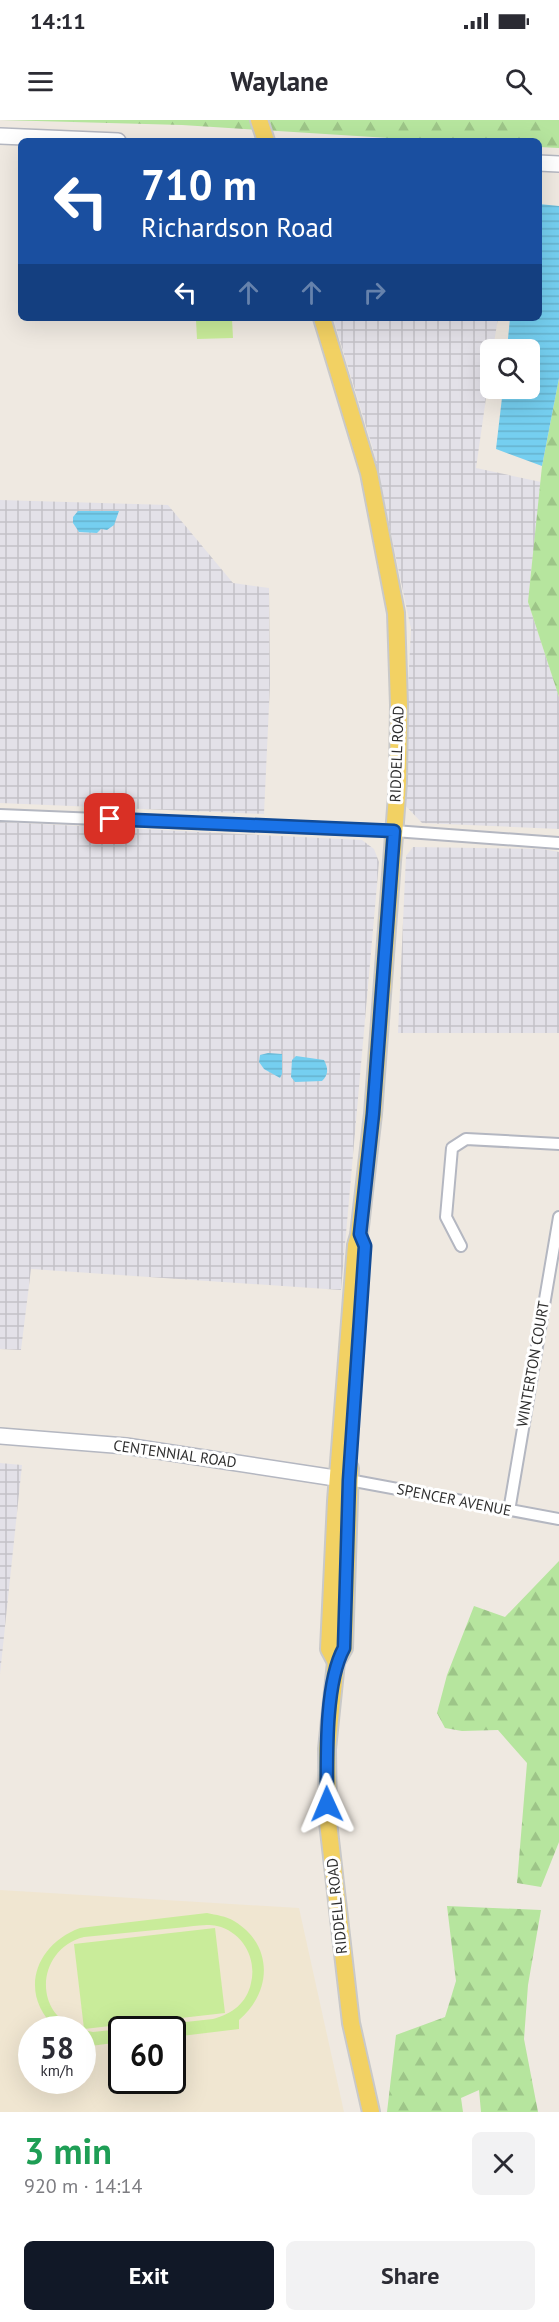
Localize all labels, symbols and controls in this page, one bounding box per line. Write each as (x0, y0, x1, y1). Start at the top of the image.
text: 14:11 (30, 7, 86, 35)
text: Waylane (230, 64, 329, 98)
icon: menu (24, 65, 57, 98)
icon: search (502, 65, 535, 98)
text: 710 m (141, 157, 257, 212)
icon: left (42, 162, 120, 240)
text: Richardson Road (141, 210, 333, 244)
icon: left (169, 276, 202, 309)
icon: ahead (232, 276, 265, 309)
icon: ahead (295, 276, 328, 309)
icon: right (358, 276, 391, 309)
map controls (480, 339, 540, 399)
button: search (480, 339, 540, 399)
street label: RIDDELL ROAD (385, 705, 408, 803)
pin (84, 793, 135, 844)
icon: arrive (93, 802, 126, 835)
street label: WINTERTON COURT (512, 1299, 553, 1428)
street label: CENTENNIAL ROAD (112, 1435, 238, 1472)
street label: SPENCER AVENUE (395, 1479, 513, 1520)
position arrow (295, 1772, 359, 1836)
street label: RIDDELL ROAD (322, 1857, 351, 1955)
speed limit sign: 60 (108, 2016, 186, 2094)
text: 58 (40, 2028, 74, 2067)
text: km/h (41, 2061, 73, 2080)
text: 3 min (24, 2127, 112, 2174)
button: close (472, 2132, 535, 2195)
text: 920 m · 14:14 (24, 2173, 142, 2199)
button: Exit (24, 2241, 274, 2310)
button: Share (286, 2241, 535, 2310)

